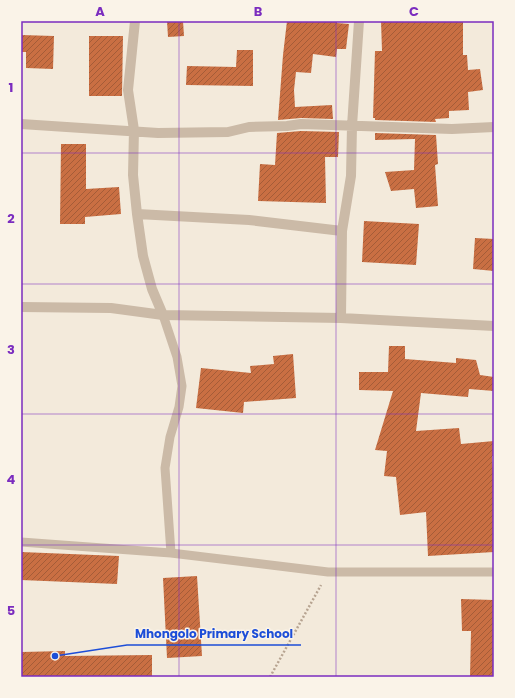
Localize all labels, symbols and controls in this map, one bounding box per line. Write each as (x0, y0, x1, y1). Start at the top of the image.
text: A (95, 2, 105, 21)
text: B (254, 2, 263, 21)
text: C (409, 2, 419, 21)
text: 1 (9, 78, 13, 97)
text: 2 (7, 209, 15, 228)
text: 3 (7, 340, 15, 359)
text: 4 (7, 470, 16, 489)
text: 5 (7, 601, 15, 620)
callout: Mhongolo Primary School (127, 621, 301, 645)
text: Mhongolo Primary School (135, 625, 293, 642)

